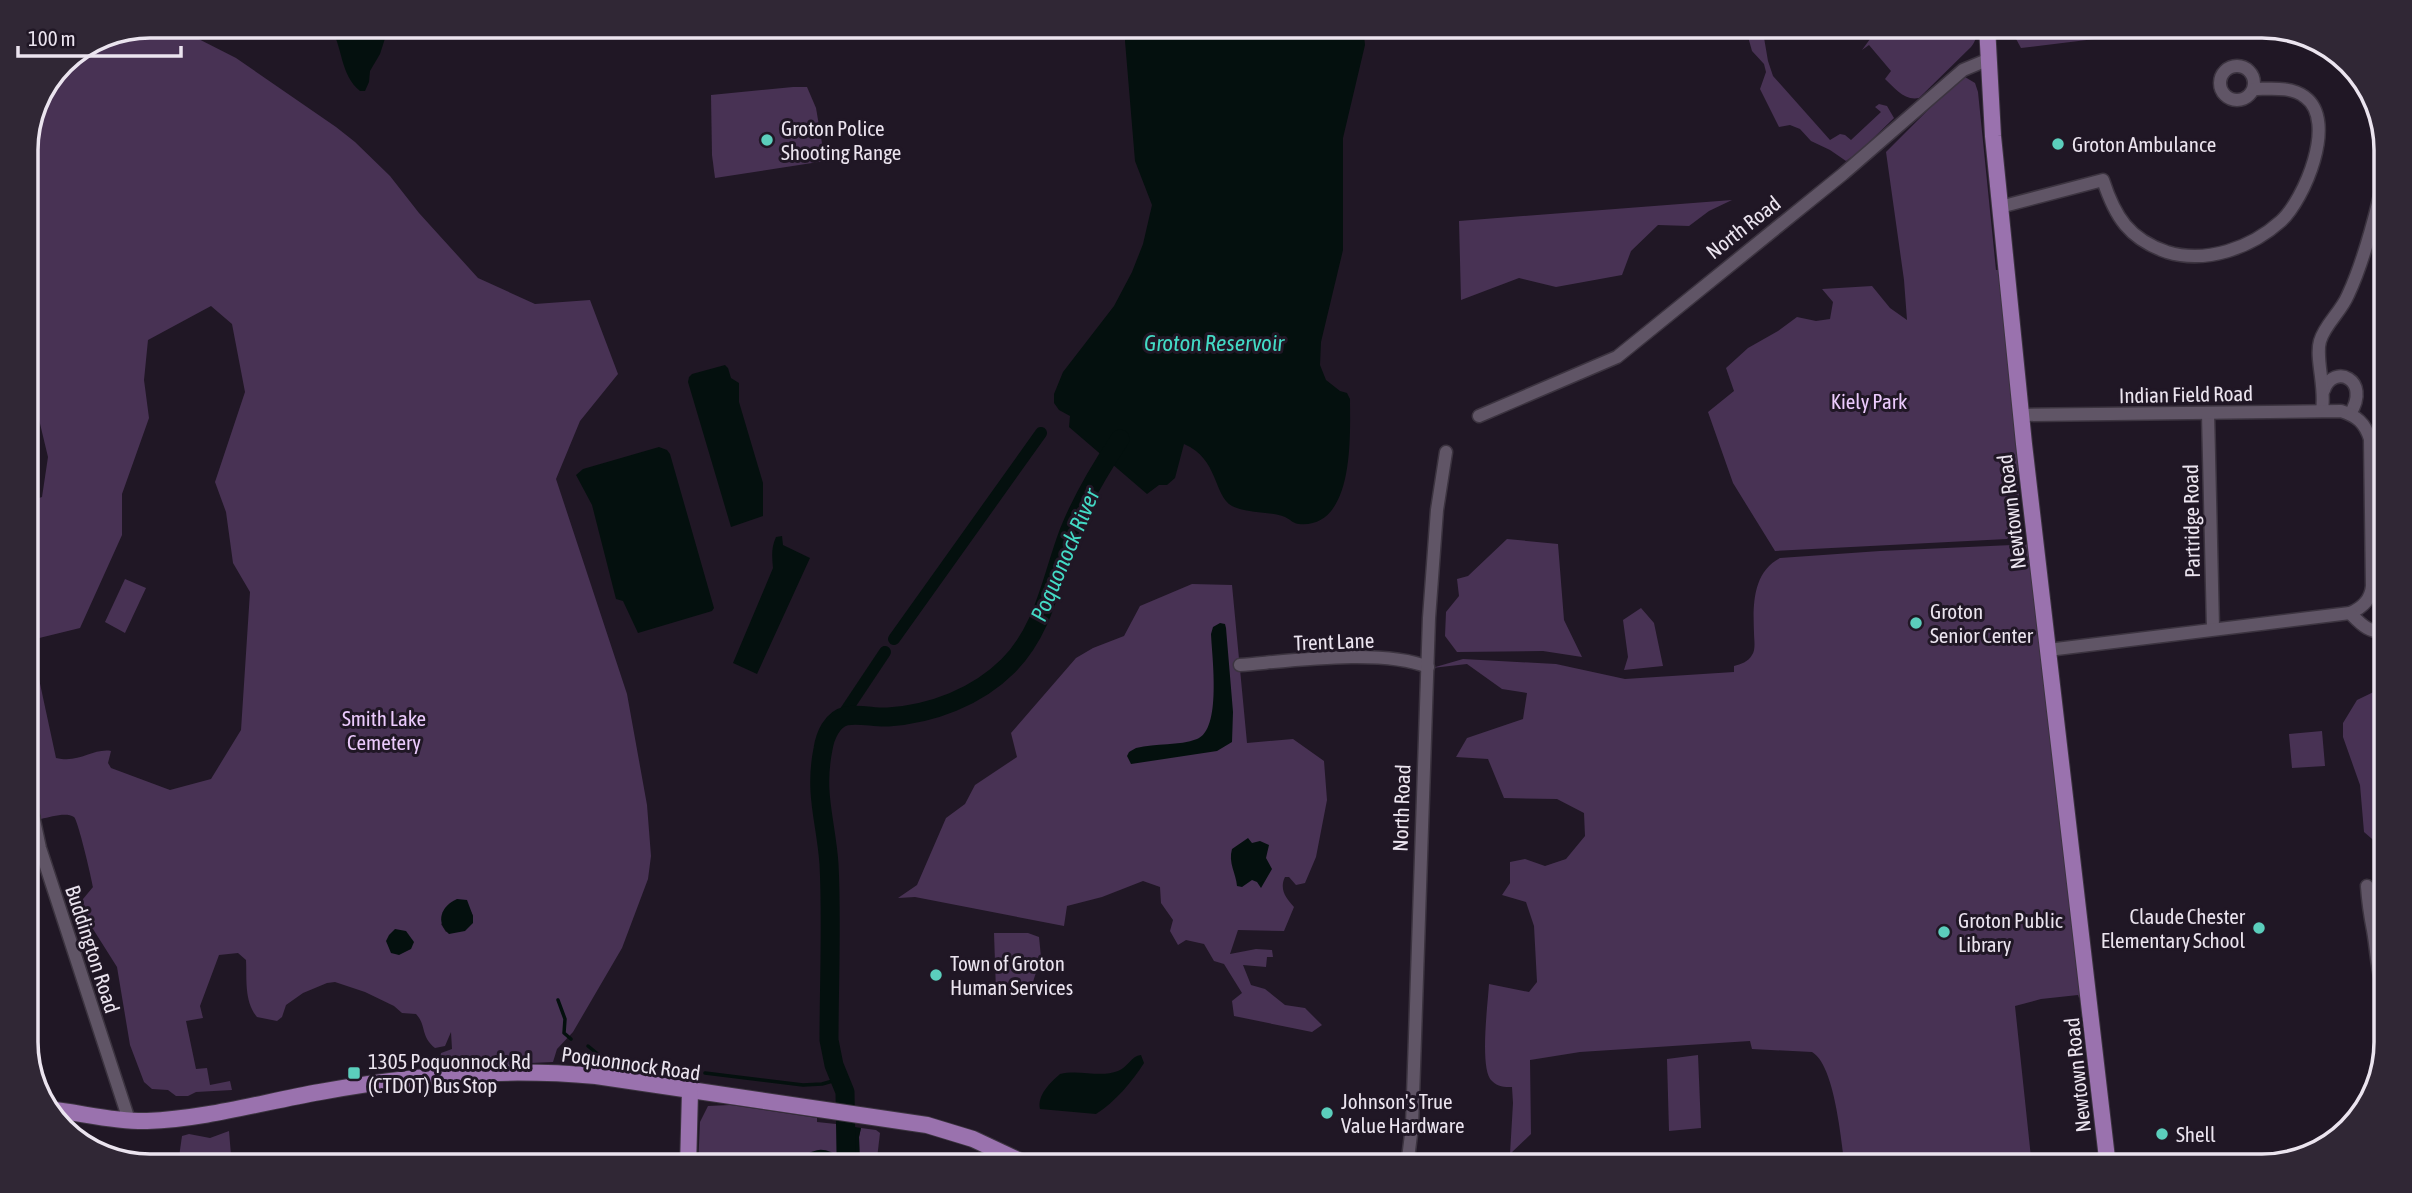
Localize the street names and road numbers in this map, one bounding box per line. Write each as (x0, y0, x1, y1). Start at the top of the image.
street label: North Road (1701, 191, 1785, 263)
street label: Indian Field Road (2119, 381, 2253, 407)
street label: Newtown Road (1992, 453, 2030, 571)
street label: Partridge Road (2178, 464, 2204, 578)
street label: Trent Lane (1293, 628, 1375, 654)
street label: North Road (1387, 764, 1415, 852)
street label: Buddington Road (61, 882, 125, 1016)
street label: Newtown Road (2059, 1016, 2095, 1134)
street label: Poquonnock Road (560, 1041, 702, 1085)

